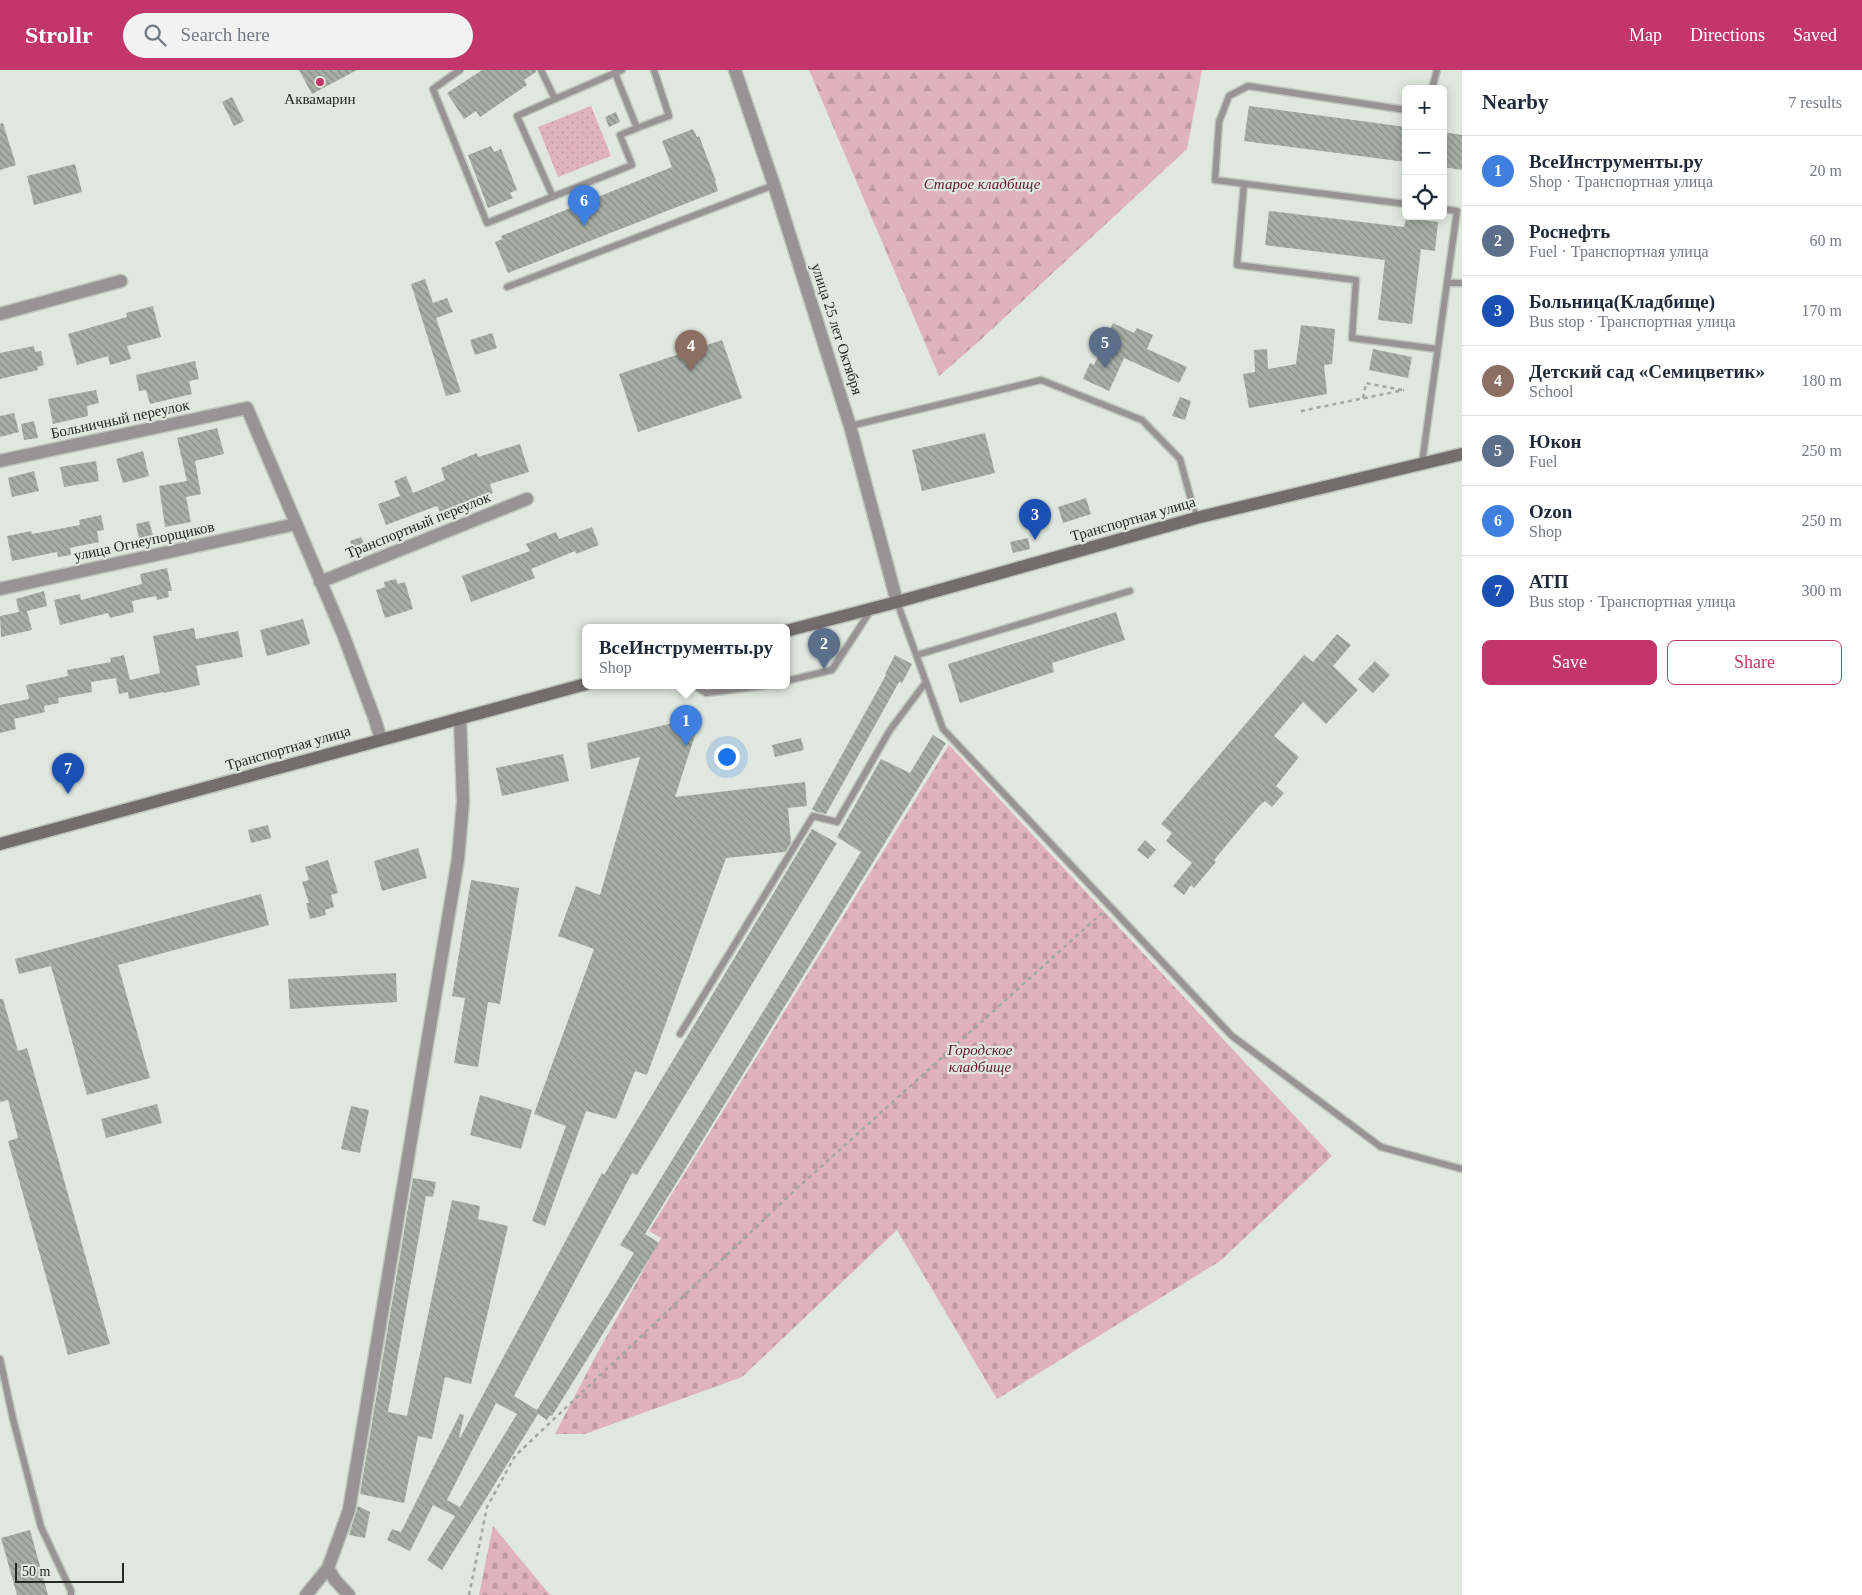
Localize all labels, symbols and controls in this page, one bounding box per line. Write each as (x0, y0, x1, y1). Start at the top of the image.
search box (123, 13, 473, 58)
icon: search (141, 21, 169, 49)
text: Strollr (25, 22, 93, 48)
text: Search here (181, 24, 270, 45)
text: Map (1629, 25, 1662, 45)
text: Directions (1690, 25, 1765, 45)
text: Saved (1793, 25, 1837, 45)
marker: Аквамарин (314, 76, 326, 88)
map controls (1402, 85, 1447, 220)
button: + (1402, 85, 1447, 130)
text: Nearby (1482, 90, 1549, 114)
place label: Аквамарин (284, 91, 356, 107)
text: 7 results (1788, 94, 1842, 111)
button: − (1402, 130, 1447, 175)
text: ВсеИнструменты.ру (1529, 151, 1703, 172)
text: 1 (1494, 162, 1502, 179)
text: 20 m (1810, 162, 1842, 179)
text: Shop · Транспортная улица (1529, 173, 1713, 190)
button: locate (1402, 175, 1447, 220)
park label: Старое кладбище (924, 176, 1041, 192)
pin: 6 (568, 185, 600, 226)
text: Роснефть (1529, 221, 1610, 242)
text: 2 (1494, 232, 1502, 249)
text: 60 m (1810, 232, 1842, 249)
text: Fuel · Транспортная улица (1529, 243, 1709, 260)
street label: улица 25 лет Октября (808, 261, 866, 397)
text: Больница(Кладбище) (1529, 291, 1715, 312)
text: 3 (1494, 302, 1502, 319)
text: 170 m (1802, 302, 1842, 319)
text: Bus stop · Транспортная улица (1529, 313, 1736, 330)
pin: 5 (1089, 327, 1121, 368)
pin: 4 (675, 330, 707, 371)
text: Детский сад «Семицветик» (1529, 361, 1765, 382)
text: 4 (1494, 372, 1502, 389)
text: 180 m (1802, 372, 1842, 389)
text: School (1529, 383, 1573, 400)
street label: Больничный переулок (49, 396, 191, 442)
text: Юкон (1529, 431, 1582, 452)
text: 5 (1494, 442, 1502, 459)
text: 250 m (1802, 442, 1842, 459)
text: Fuel (1529, 453, 1557, 470)
street label: Транспортный переулок (343, 488, 493, 561)
street label: Транспортная улица (1069, 493, 1198, 544)
pin: 3 (1019, 499, 1051, 540)
text: Ozon (1529, 501, 1572, 522)
text: 6 (1494, 512, 1502, 529)
text: 250 m (1802, 512, 1842, 529)
street label: улица Огнеупорщиков (72, 518, 216, 564)
text: Shop (1529, 523, 1562, 540)
text: АТП (1529, 571, 1569, 592)
text: 7 (1494, 582, 1502, 599)
text: 300 m (1802, 582, 1842, 599)
text: Bus stop · Транспортная улица (1529, 593, 1736, 610)
popup (582, 624, 790, 689)
pin: 2 (808, 628, 840, 669)
text: ВсеИнструменты.ру (599, 637, 773, 658)
button: Save (1482, 640, 1657, 685)
button: Share (1667, 640, 1842, 685)
text: Shop (599, 659, 632, 676)
pin: 1 (670, 705, 702, 746)
street label: Транспортная улица (224, 722, 353, 773)
your location (714, 744, 740, 770)
pin: 7 (52, 753, 84, 794)
park label: Городское кладбище (947, 1042, 1013, 1075)
scale bar (15, 1560, 124, 1583)
text: 50 m (22, 1564, 50, 1579)

